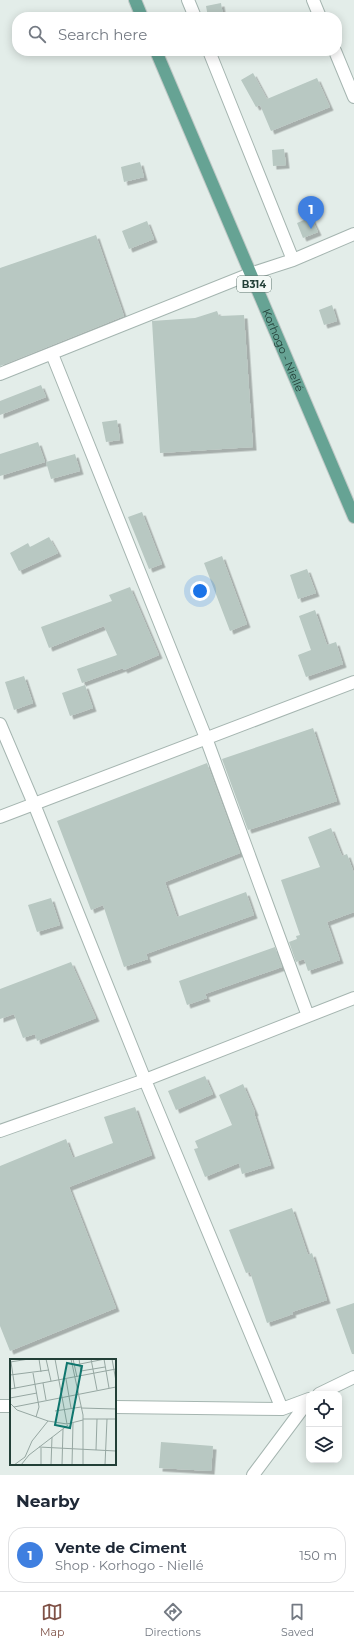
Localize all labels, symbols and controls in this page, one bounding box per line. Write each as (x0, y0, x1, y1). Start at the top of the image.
search box (12, 12, 342, 56)
icon: search (26, 23, 48, 45)
text: Search here (58, 25, 147, 44)
pin: 1 (298, 196, 324, 229)
road number: B314 (237, 276, 271, 292)
street label: Korhogo - Niellé (259, 307, 307, 394)
your location (190, 581, 210, 601)
inset map (10, 1359, 116, 1465)
map controls (306, 1391, 342, 1463)
button: locate (306, 1391, 342, 1427)
button: layers (306, 1427, 342, 1463)
text: Nearby (16, 1491, 80, 1511)
text: Vente de Ciment (55, 1538, 187, 1557)
text: 1 (27, 1547, 33, 1563)
text: 150 m (299, 1547, 337, 1563)
text: Shop · Korhogo - Niellé (55, 1557, 204, 1573)
tab: Map (40, 1601, 64, 1639)
tab: Directions (145, 1601, 201, 1639)
tab: Saved (281, 1601, 314, 1639)

